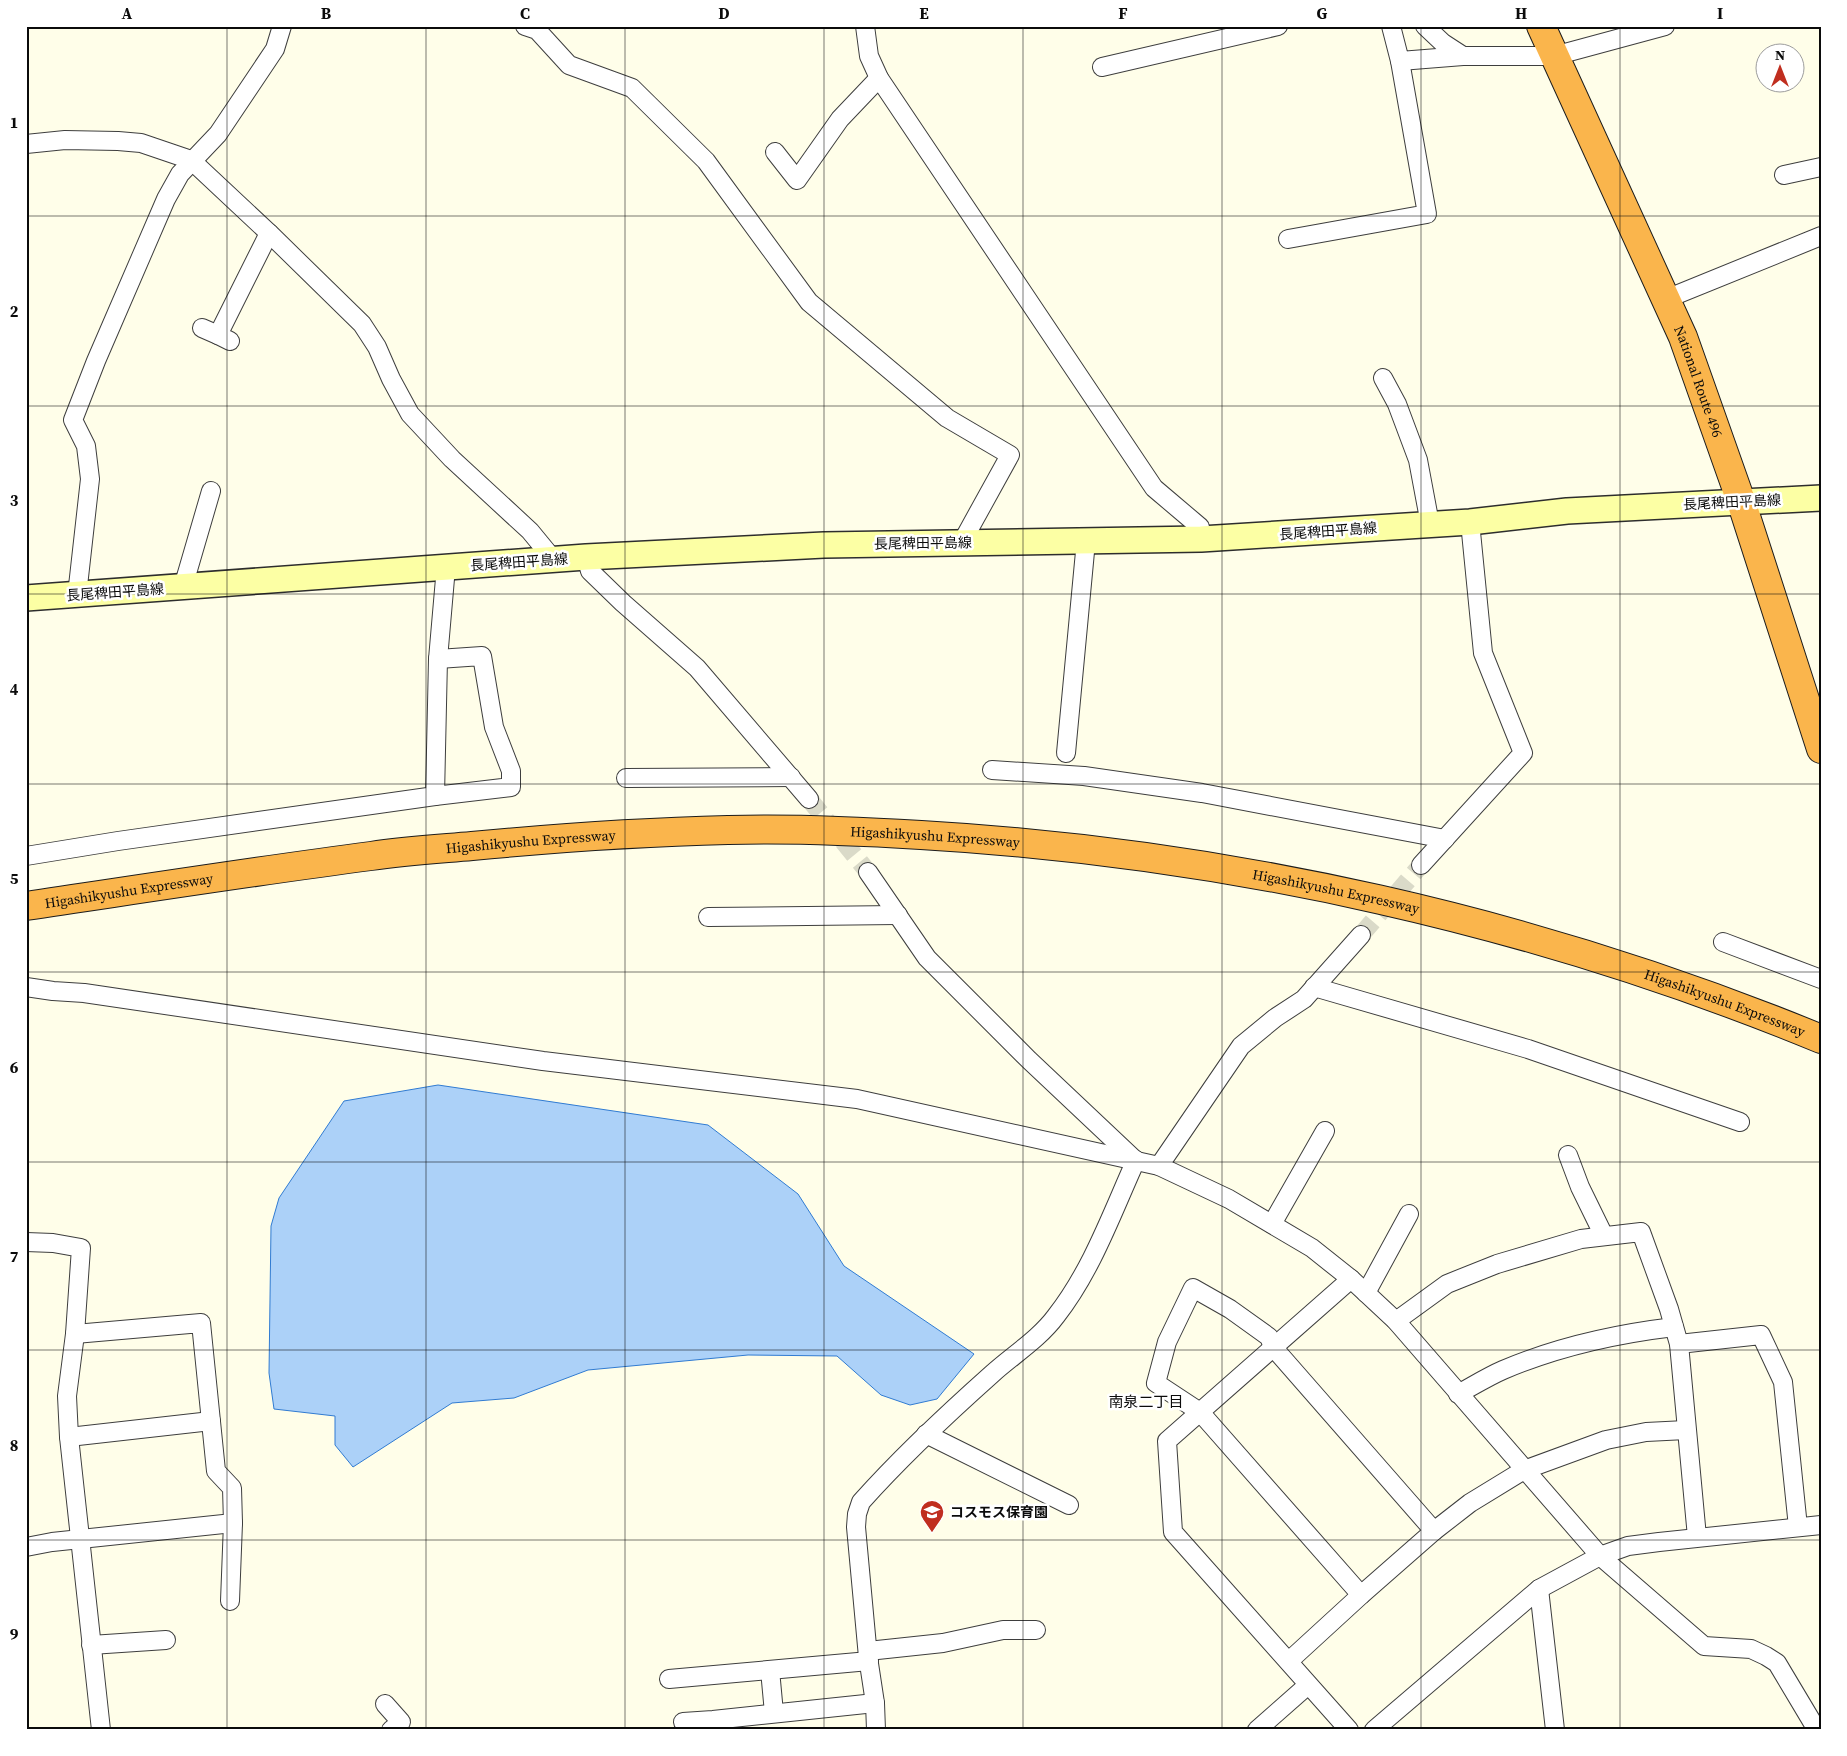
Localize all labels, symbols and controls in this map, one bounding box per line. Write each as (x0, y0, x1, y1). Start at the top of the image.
text: A (122, 2, 133, 24)
text: B (321, 2, 332, 24)
text: C (520, 2, 530, 24)
text: D (718, 2, 730, 24)
text: E (919, 2, 929, 24)
text: F (1118, 2, 1128, 24)
text: G (1317, 2, 1328, 24)
text: H (1515, 2, 1527, 24)
text: I (1717, 2, 1723, 24)
north arrow (1754, 42, 1804, 92)
text: N (1775, 45, 1785, 65)
text: 1 (10, 111, 18, 133)
text: 2 (10, 300, 19, 322)
street label: National Route 496 (1669, 322, 1728, 440)
text: 3 (10, 489, 19, 511)
street label: 長尾稗田平島線 (1683, 489, 1781, 515)
street label: 長尾稗田平島線 (1278, 518, 1378, 544)
street label: 長尾稗田平島線 (874, 532, 972, 554)
street label: 長尾稗田平島線 (469, 549, 569, 575)
street label: 長尾稗田平島線 (65, 579, 165, 605)
text: 4 (10, 678, 19, 700)
street label: Higashikyushu Expressway (850, 821, 1022, 853)
street label: Higashikyushu Expressway (445, 825, 617, 858)
street label: Higashikyushu Expressway (1251, 864, 1422, 919)
text: 5 (10, 867, 19, 889)
street label: Higashikyushu Expressway (43, 868, 215, 913)
street label: Higashikyushu Expressway (1642, 964, 1809, 1042)
text: 6 (10, 1056, 19, 1078)
text: 7 (10, 1245, 19, 1267)
district label: 南泉二丁目 (1108, 1391, 1184, 1412)
text: 8 (10, 1434, 18, 1456)
school or university icon: コスモス保育園 (919, 1499, 945, 1533)
place label: コスモス保育園 (950, 1502, 1048, 1522)
text: 9 (10, 1623, 19, 1645)

